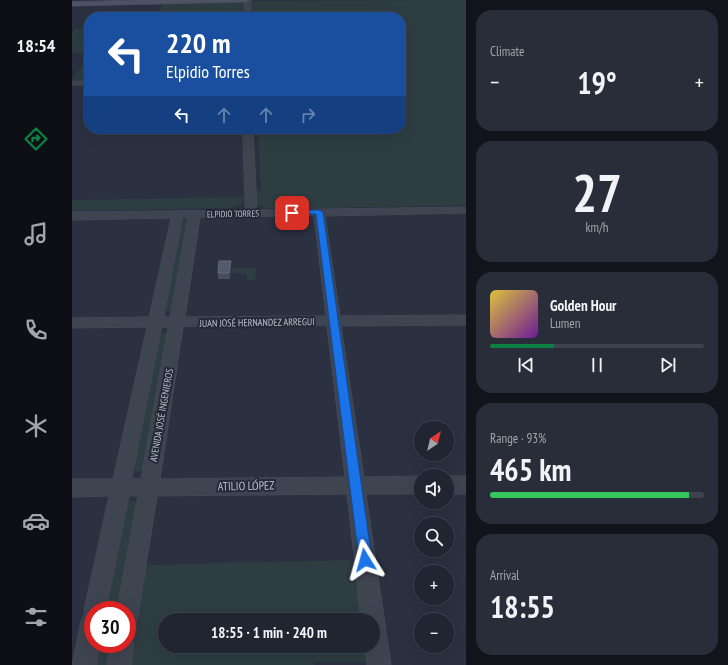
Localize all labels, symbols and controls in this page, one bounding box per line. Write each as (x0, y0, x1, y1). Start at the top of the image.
text: 220 m (166, 24, 230, 61)
icon: left (100, 28, 152, 80)
text: 18:54 (17, 34, 55, 57)
text: Climate (490, 43, 524, 60)
text: Elpidio Torres (166, 60, 250, 83)
text: 19° (577, 63, 617, 102)
text: − (490, 68, 499, 96)
text: + (695, 68, 704, 96)
icon: left (171, 104, 193, 126)
icon: ahead (213, 104, 235, 126)
icon: ahead (255, 104, 277, 126)
icon: right (297, 104, 319, 126)
icon: directions (22, 125, 50, 153)
text: 27 (572, 159, 622, 226)
pin (275, 196, 309, 230)
icon: arrive (281, 202, 303, 224)
street label: ELPIDIO TORRES (207, 208, 259, 219)
text: km/h (585, 219, 609, 236)
icon: music (22, 220, 50, 248)
text: Golden Hour (550, 296, 617, 315)
street label: JUAN JOSÉ HERNANDEZ ARREGUI (198, 315, 315, 330)
text: Lumen (550, 315, 580, 332)
icon: phone (22, 316, 50, 344)
icon: previous (515, 354, 537, 376)
icon: pause (586, 354, 608, 376)
icon: next (657, 354, 679, 376)
street label: AVENIDA JOSÉ INGENIEROS (147, 368, 176, 463)
icon: climate (22, 412, 50, 440)
north arrow (414, 421, 454, 461)
map controls (414, 421, 454, 653)
text: Range · 93% (490, 430, 546, 447)
text: 465 km (490, 450, 571, 489)
button: sound (414, 469, 454, 509)
street label: ATILIO LÓPEZ (217, 478, 275, 493)
icon: car (22, 507, 50, 535)
button: search (414, 517, 454, 557)
position arrow (344, 539, 386, 581)
button: + (414, 565, 454, 605)
text: Arrival (490, 567, 519, 584)
text: 18:55 (490, 587, 555, 626)
speed limit sign: 30 (84, 601, 136, 653)
icon: filters (22, 603, 50, 631)
button: − (414, 613, 454, 653)
text: 18:55 · 1 min · 240 m (211, 623, 327, 642)

